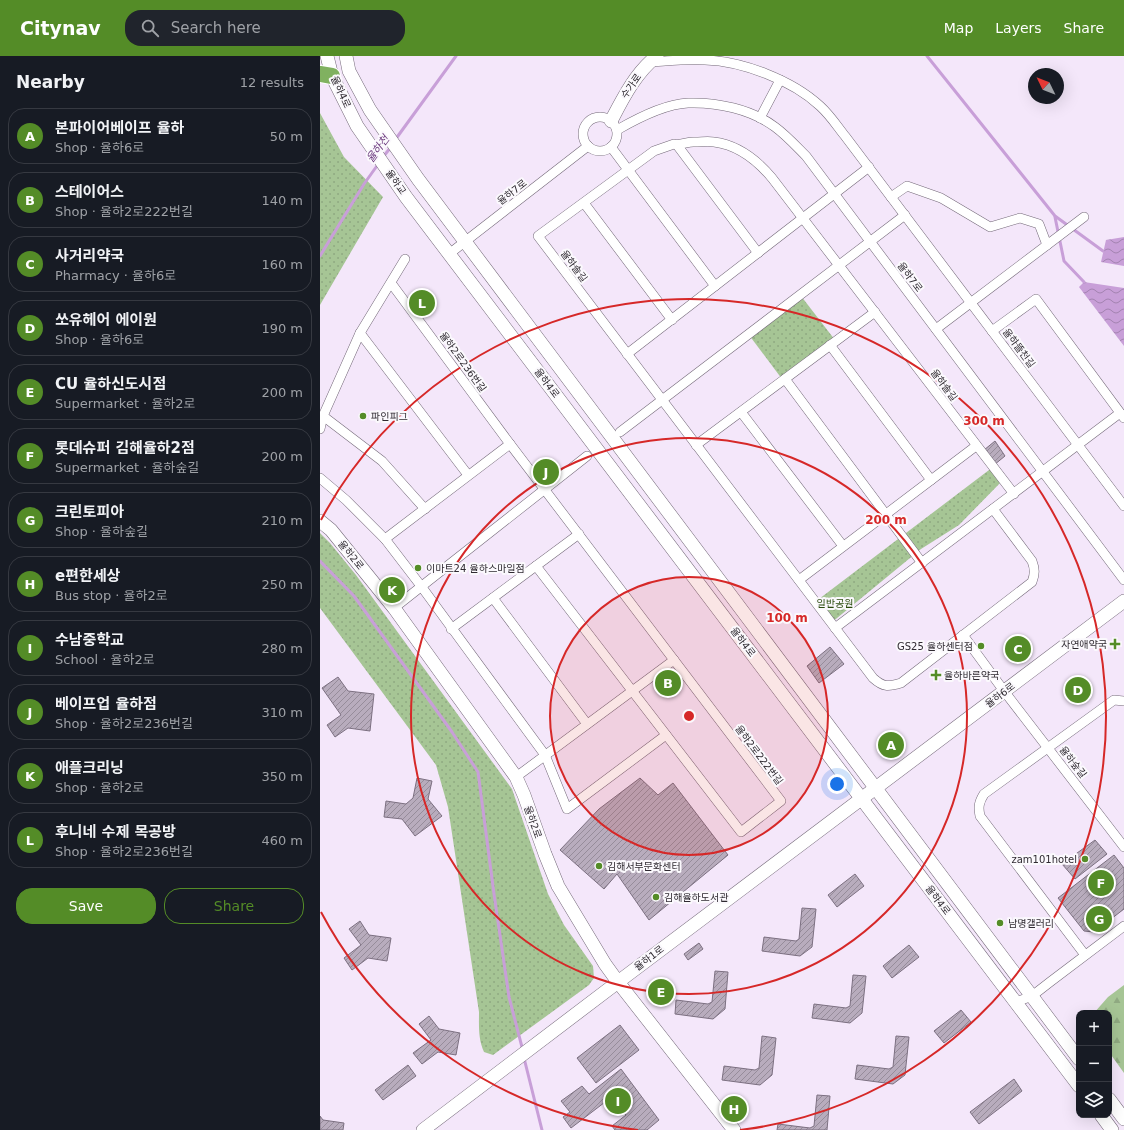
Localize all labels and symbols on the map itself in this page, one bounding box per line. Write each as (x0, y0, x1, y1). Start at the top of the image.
north arrow (1028, 68, 1064, 104)
street label: 수가로 (619, 72, 643, 100)
street label: 율하4로 (329, 74, 353, 110)
water label: 율하천 (364, 131, 393, 165)
street label: 율하교 (384, 168, 408, 196)
street label: 율하7로 (495, 177, 529, 207)
street label: 율하솔길 (559, 248, 589, 284)
street label: 율하7로 (895, 260, 925, 294)
pin: L (409, 288, 435, 318)
street label: 율하뜰천길 (1001, 326, 1037, 370)
street label: 율하2로236번길 (438, 330, 488, 394)
street label: 율하4로 (532, 366, 562, 400)
street label: 율하솔길 (929, 367, 959, 403)
marker: 파인피그 (358, 411, 368, 421)
place label: 파인피그 (371, 411, 408, 422)
text: 300 m (963, 414, 1005, 428)
pin: J (533, 457, 559, 487)
text: 200 m (865, 513, 907, 527)
street label: 율하2로 (336, 538, 366, 572)
marker: 이마트24 율하스마일점 (413, 563, 423, 573)
place label: 이마트24 율하스마일점 (426, 563, 525, 574)
pin: K (379, 575, 405, 605)
park label: 일반공원 (817, 598, 853, 609)
text: 100 m (766, 611, 808, 625)
street label: 율하4로 (728, 625, 758, 659)
pin: C (1005, 634, 1031, 664)
place label: 자연애약국 (1061, 639, 1107, 650)
marker: 자연애약국 (1110, 639, 1120, 649)
place label: GS25 율하센터점 (897, 641, 973, 652)
marker: GS25 율하센터점 (976, 641, 986, 651)
pin: B (655, 668, 681, 698)
marker: 율하바른약국 (931, 670, 941, 680)
place label: 율하바른약국 (944, 670, 999, 681)
pin: D (1065, 675, 1091, 705)
street label: 율하6로 (983, 680, 1017, 710)
centre of rings (682, 709, 696, 723)
street label: 율하2로222번길 (733, 723, 785, 787)
pin: A (878, 730, 904, 760)
street label: 율하숲길 (1057, 744, 1089, 780)
your location (827, 774, 847, 794)
street label: 율하2로 (522, 804, 544, 840)
place label: zam101hotel (1011, 854, 1077, 865)
marker: zam101hotel (1080, 854, 1090, 864)
marker: 김해서부문화센터 (594, 861, 604, 871)
place label: 김해서부문화센터 (607, 861, 681, 872)
pin: F (1088, 868, 1114, 898)
street label: 율하4로 (923, 883, 953, 917)
marker: 김해율하도서관 (651, 892, 661, 902)
place label: 김해율하도서관 (664, 892, 729, 903)
pin: G (1086, 904, 1112, 934)
marker: 남명갤러리 (995, 918, 1005, 928)
place label: 남명갤러리 (1008, 918, 1054, 929)
street label: 율하1로 (632, 943, 666, 973)
pin: E (648, 977, 674, 1007)
pin: I (605, 1086, 631, 1116)
pin: H (721, 1094, 747, 1124)

